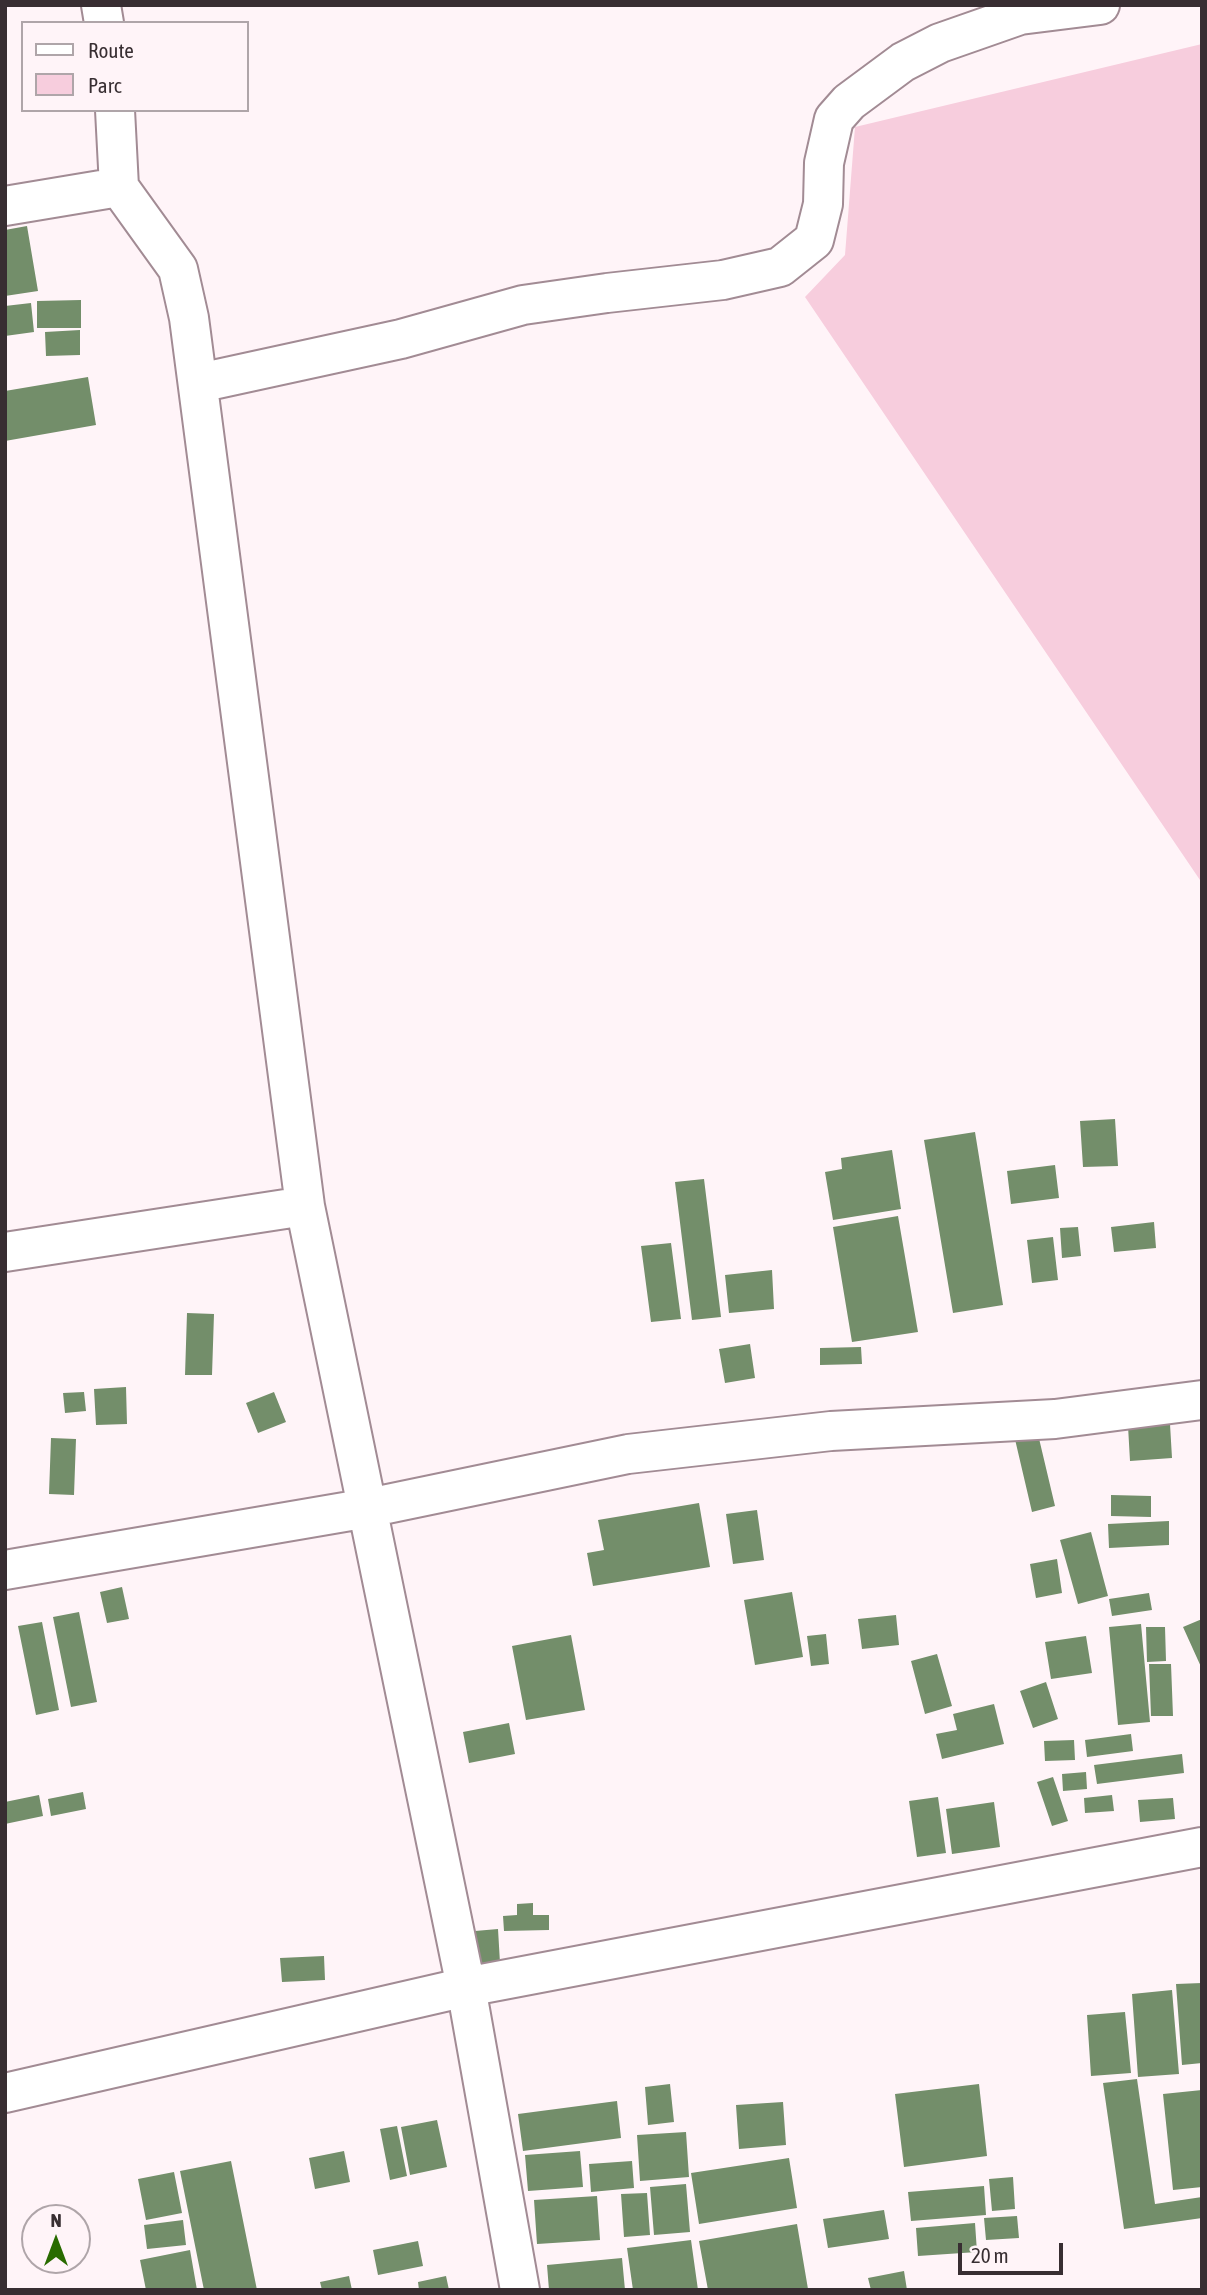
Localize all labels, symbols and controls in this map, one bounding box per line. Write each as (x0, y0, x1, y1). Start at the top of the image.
legend (21, 21, 248, 112)
text: Route (88, 38, 134, 62)
text: Parc (88, 73, 122, 97)
north arrow (21, 2204, 91, 2274)
text: N (50, 2209, 62, 2231)
scale bar (962, 2228, 1067, 2272)
text: 20 m (971, 2243, 1009, 2267)

